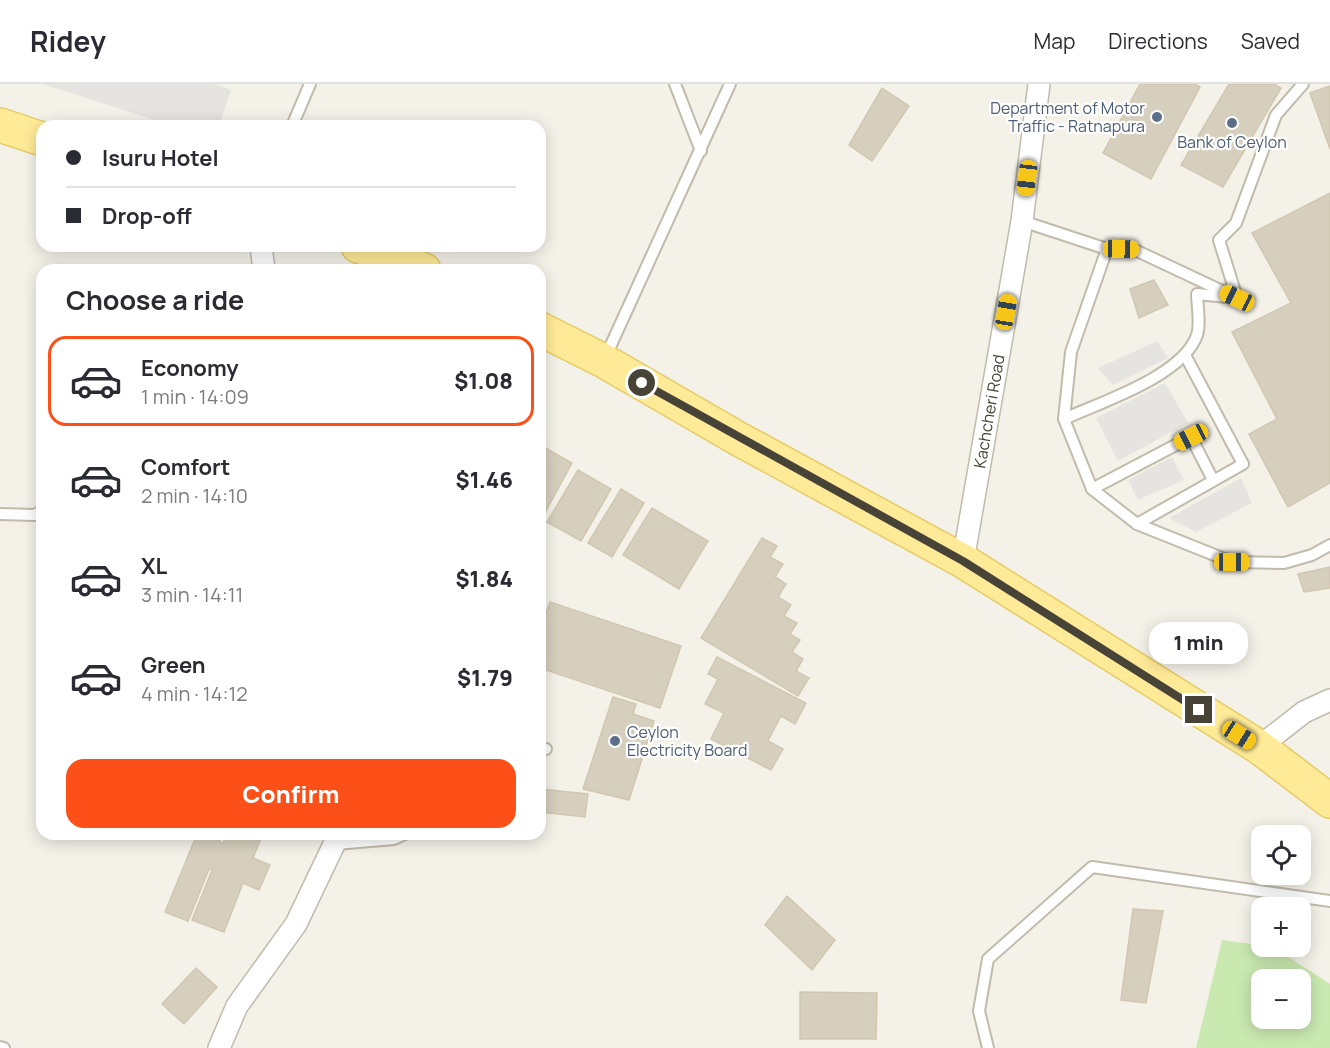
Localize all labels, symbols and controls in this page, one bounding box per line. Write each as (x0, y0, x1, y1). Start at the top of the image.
text: Ridey (30, 22, 106, 60)
text: Map (1034, 27, 1075, 55)
text: Directions (1108, 27, 1208, 55)
text: Saved (1241, 27, 1300, 55)
place label: Department of Motor Traffic - Ratnapura (990, 97, 1145, 137)
marker: Department of Motor Traffic - Ratnapura (1150, 110, 1164, 124)
marker: Bank of Ceylon (1225, 116, 1239, 130)
place label: Bank of Ceylon (1177, 131, 1287, 153)
text: Isuru Hotel (102, 143, 219, 173)
car (1016, 159, 1038, 197)
text: Drop-off (102, 201, 192, 231)
car (1103, 240, 1139, 258)
text: Choose a ride (66, 281, 244, 318)
car (1217, 282, 1257, 314)
car (994, 293, 1018, 331)
text: Economy (141, 353, 239, 383)
street label: Kachcheri Road (968, 353, 1010, 470)
icon: car (69, 354, 123, 408)
text: $1.08 (454, 366, 513, 396)
route start (628, 369, 655, 396)
text: 1 min · 14:09 (141, 383, 249, 410)
car (1171, 421, 1211, 453)
text: Comfort (141, 452, 230, 482)
icon: car (69, 453, 123, 507)
text: $1.46 (456, 465, 513, 495)
text: 2 min · 14:10 (141, 482, 248, 509)
text: XL (141, 551, 167, 581)
icon: car (69, 552, 123, 606)
car (1214, 553, 1250, 571)
text: $1.84 (456, 564, 513, 594)
text: 3 min · 14:11 (141, 581, 243, 608)
callout: 1 min (1150, 623, 1248, 665)
text: 1 min (1173, 629, 1224, 656)
text: Green (141, 650, 206, 680)
icon: car (69, 651, 123, 705)
text: $1.79 (457, 663, 513, 693)
text: 4 min · 14:12 (141, 680, 248, 707)
route end (1185, 696, 1212, 723)
car (1219, 718, 1259, 752)
place label: Ceylon Electricity Board (627, 721, 747, 761)
marker: Ceylon Electricity Board (608, 734, 622, 748)
button: Confirm (66, 759, 516, 828)
map controls (1251, 825, 1311, 1029)
button: locate (1251, 825, 1311, 885)
button: + (1251, 897, 1311, 957)
button: − (1251, 969, 1311, 1029)

